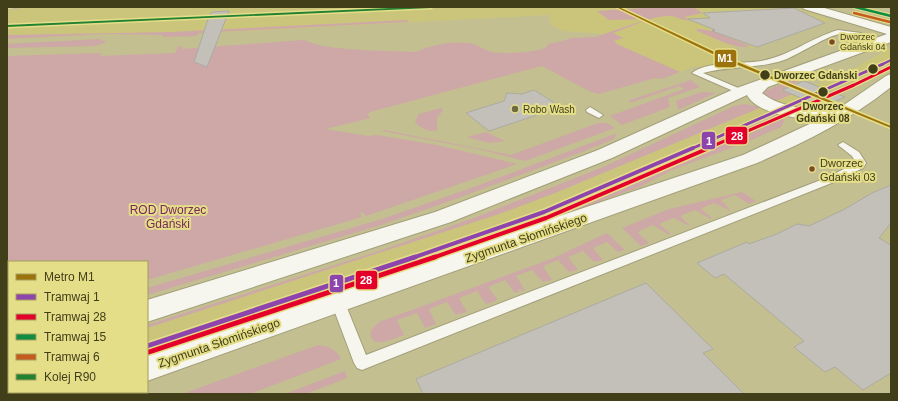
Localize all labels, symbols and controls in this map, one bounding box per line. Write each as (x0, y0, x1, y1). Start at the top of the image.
place label: Dworzec Gdański 04 (840, 32, 886, 52)
marker: Dworzec Gdański 04 (827, 37, 837, 47)
line badge: M1 (714, 49, 737, 68)
text: M1 (717, 52, 733, 64)
unlabelled marker (866, 62, 880, 76)
marker: Dworzec Gdański (758, 68, 772, 82)
place label: Dworzec Gdański (774, 70, 858, 81)
marker: Dworzec Gdański 08 (816, 85, 830, 99)
place label: Dworzec Gdański 08 (796, 101, 850, 124)
marker: Robo Wash (510, 104, 520, 114)
place label: Robo Wash (523, 104, 575, 115)
line badge: 28 (725, 126, 748, 145)
text: 28 (731, 130, 743, 142)
line badge: 1 (701, 131, 716, 150)
text: 1 (706, 135, 712, 147)
place label: Dworzec Gdański 03 (820, 157, 876, 183)
marker: Dworzec Gdański 03 (807, 164, 817, 174)
park label: ROD Dworzec Gdański (130, 203, 206, 231)
street label: Zygmunta Słomińskiego (463, 210, 589, 265)
legend (8, 261, 148, 393)
text: Metro M1 (44, 270, 95, 284)
line badge: 28 (355, 270, 378, 290)
line badge: 1 (329, 274, 344, 293)
text: 28 (360, 274, 372, 286)
text: 1 (333, 277, 339, 289)
text: Tramwaj 1 (44, 290, 100, 304)
text: Tramwaj 28 (44, 310, 107, 324)
street label: Zygmunta Słomińskiego (156, 315, 282, 370)
text: Tramwaj 15 (44, 330, 107, 344)
text: Tramwaj 6 (44, 350, 100, 364)
text: Kolej R90 (44, 370, 96, 384)

